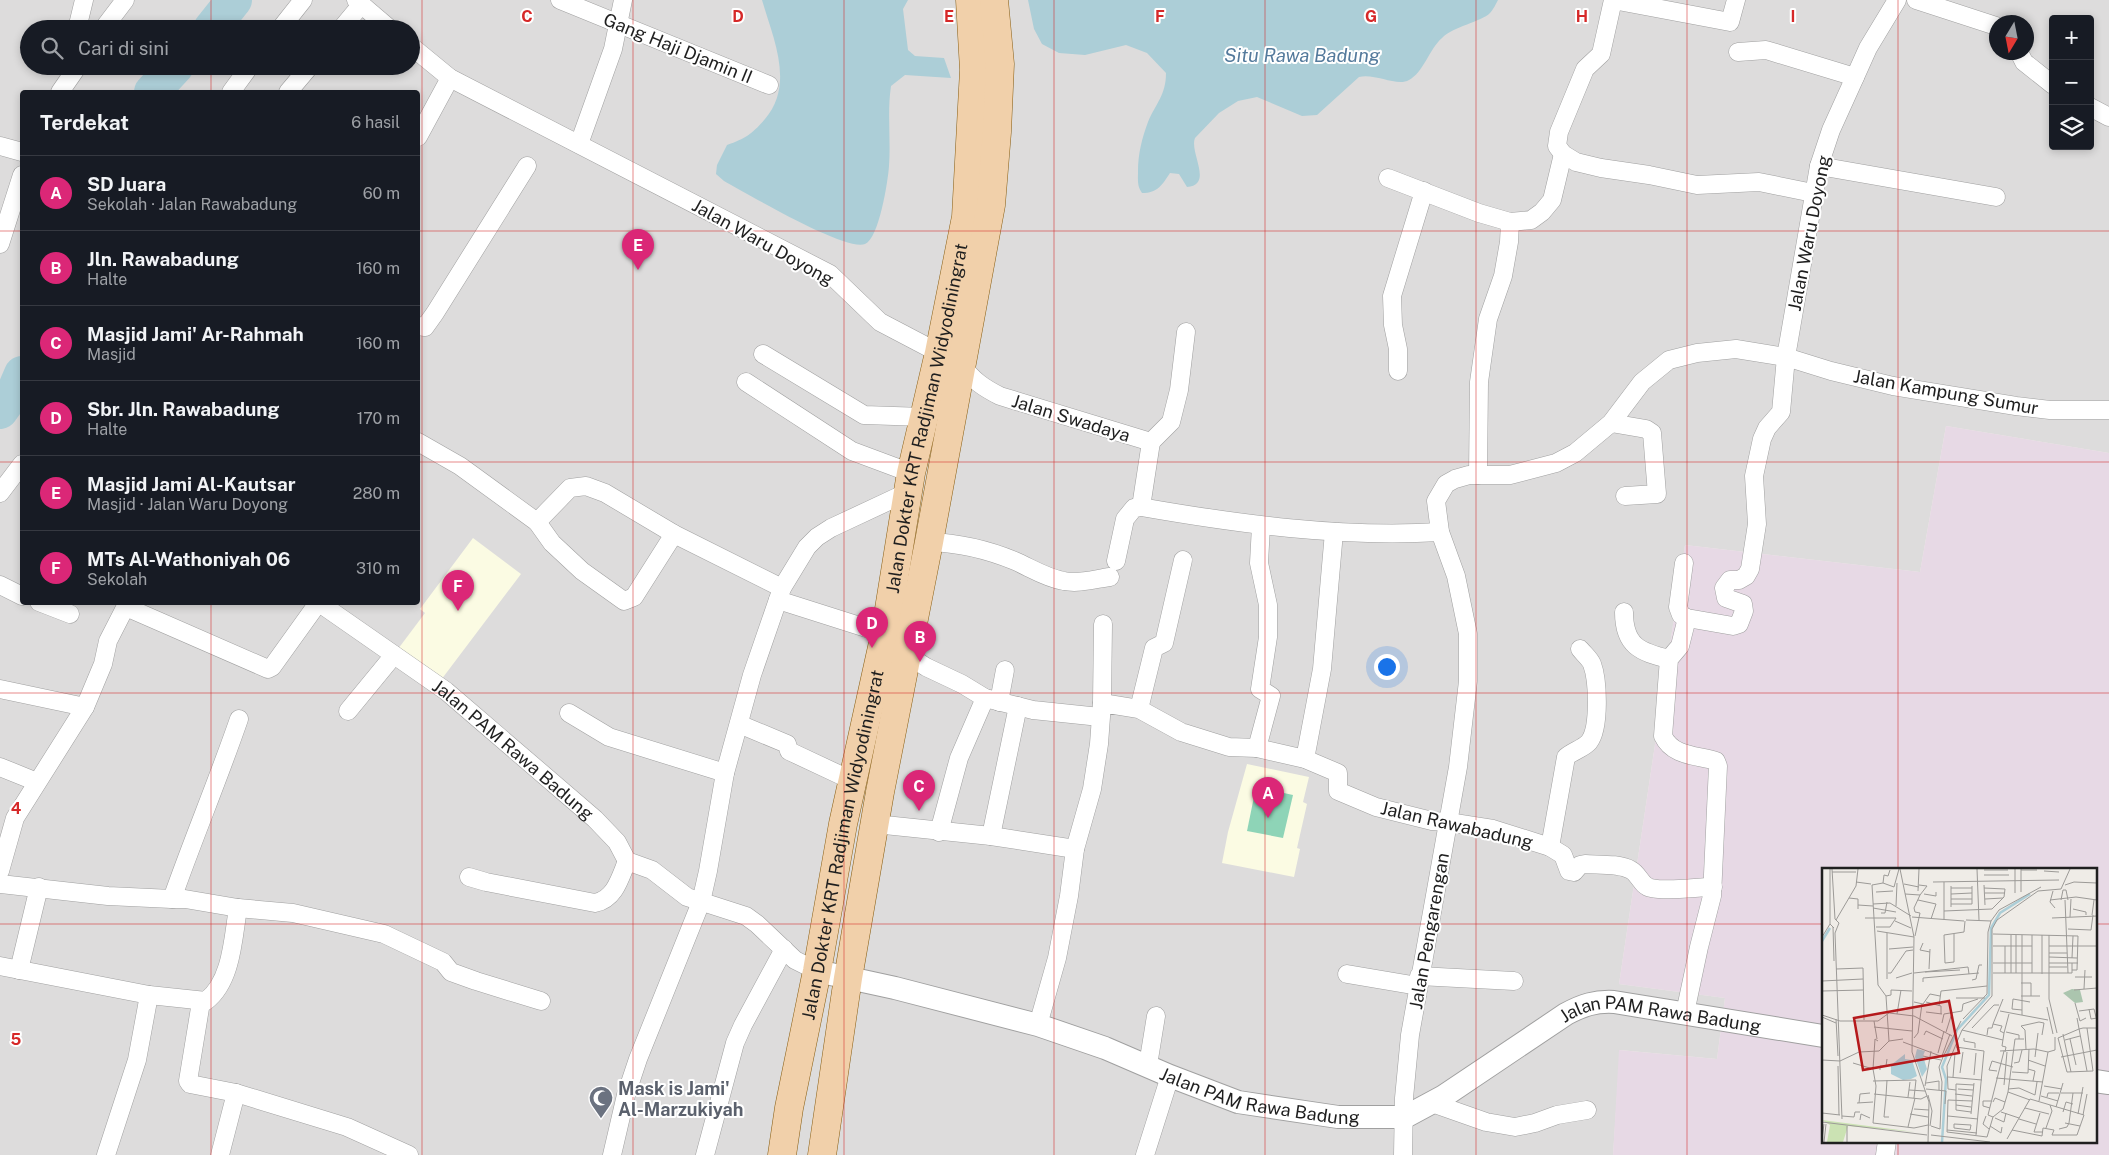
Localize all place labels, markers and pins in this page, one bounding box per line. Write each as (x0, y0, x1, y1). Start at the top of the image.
pin: E (622, 229, 654, 270)
pin: F (442, 570, 474, 611)
pin: D (856, 607, 888, 648)
pin: B (904, 621, 936, 662)
pin: C (903, 770, 935, 811)
pin: A (1252, 777, 1284, 818)
place label: Mask is Jami' Al-Marzukiyah (618, 1078, 743, 1120)
mosque icon: Mask is Jami' Al-Marzukiyah (588, 1085, 614, 1119)

